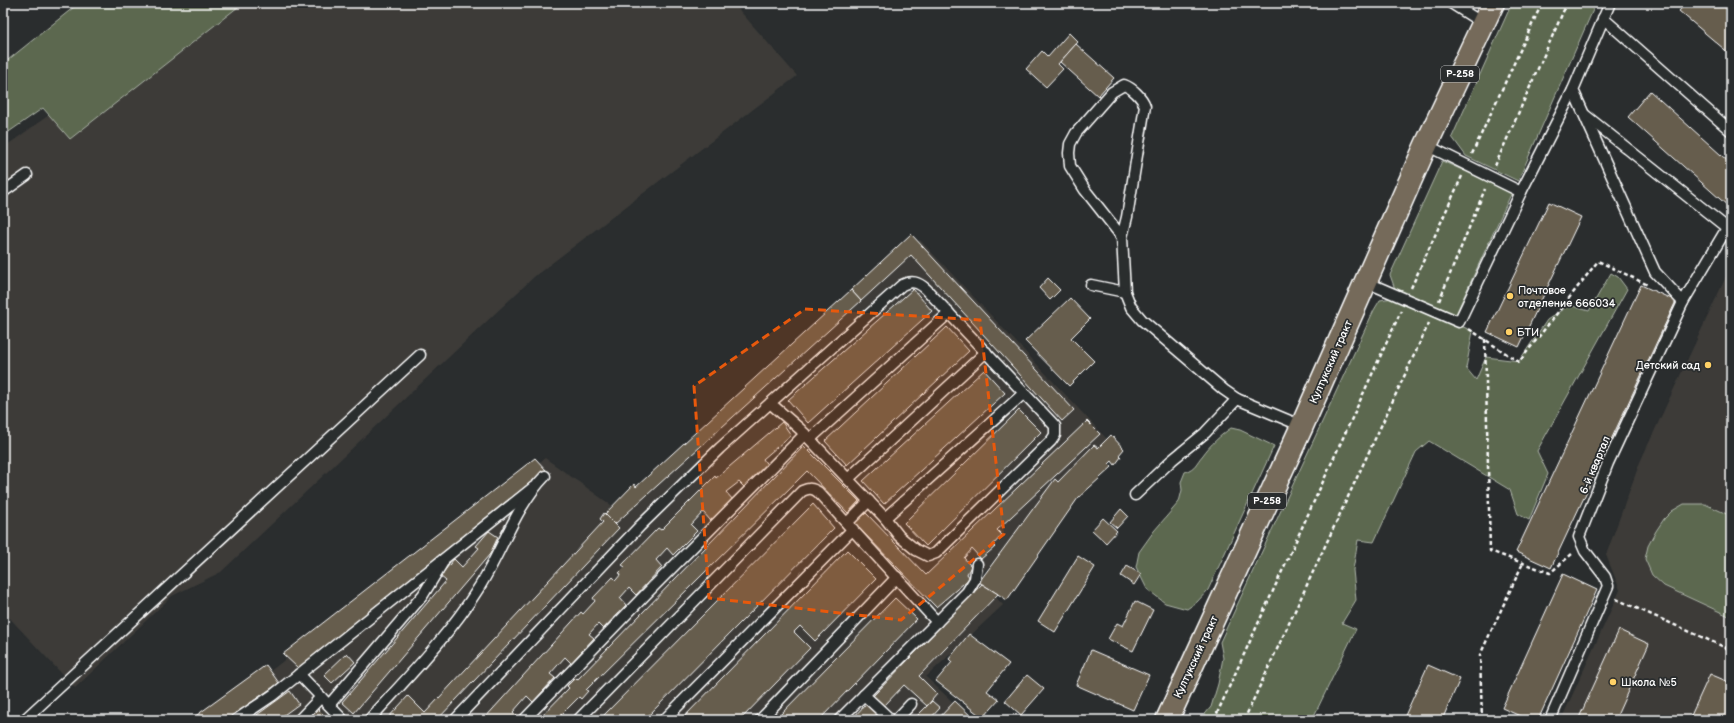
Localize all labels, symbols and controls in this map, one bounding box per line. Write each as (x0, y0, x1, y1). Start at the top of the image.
road number: Р-258 (1441, 66, 1479, 82)
place label: Почтовое отделение 666034 (1518, 284, 1616, 310)
marker: Почтовое отделение 666034 (1505, 291, 1515, 301)
street label: Култукский тракт (1307, 318, 1355, 406)
place label: БТИ (1517, 326, 1539, 339)
marker: БТИ (1504, 327, 1514, 337)
place label: Детский сад (1636, 359, 1700, 372)
marker: Детский сад (1703, 360, 1713, 370)
street label: 6-й квартал (1577, 434, 1613, 496)
road number: Р-258 (1248, 493, 1286, 509)
street label: Култукский тракт (1171, 614, 1221, 700)
place label: Школа №5 (1621, 676, 1677, 689)
marker: Школа №5 (1608, 677, 1618, 687)

